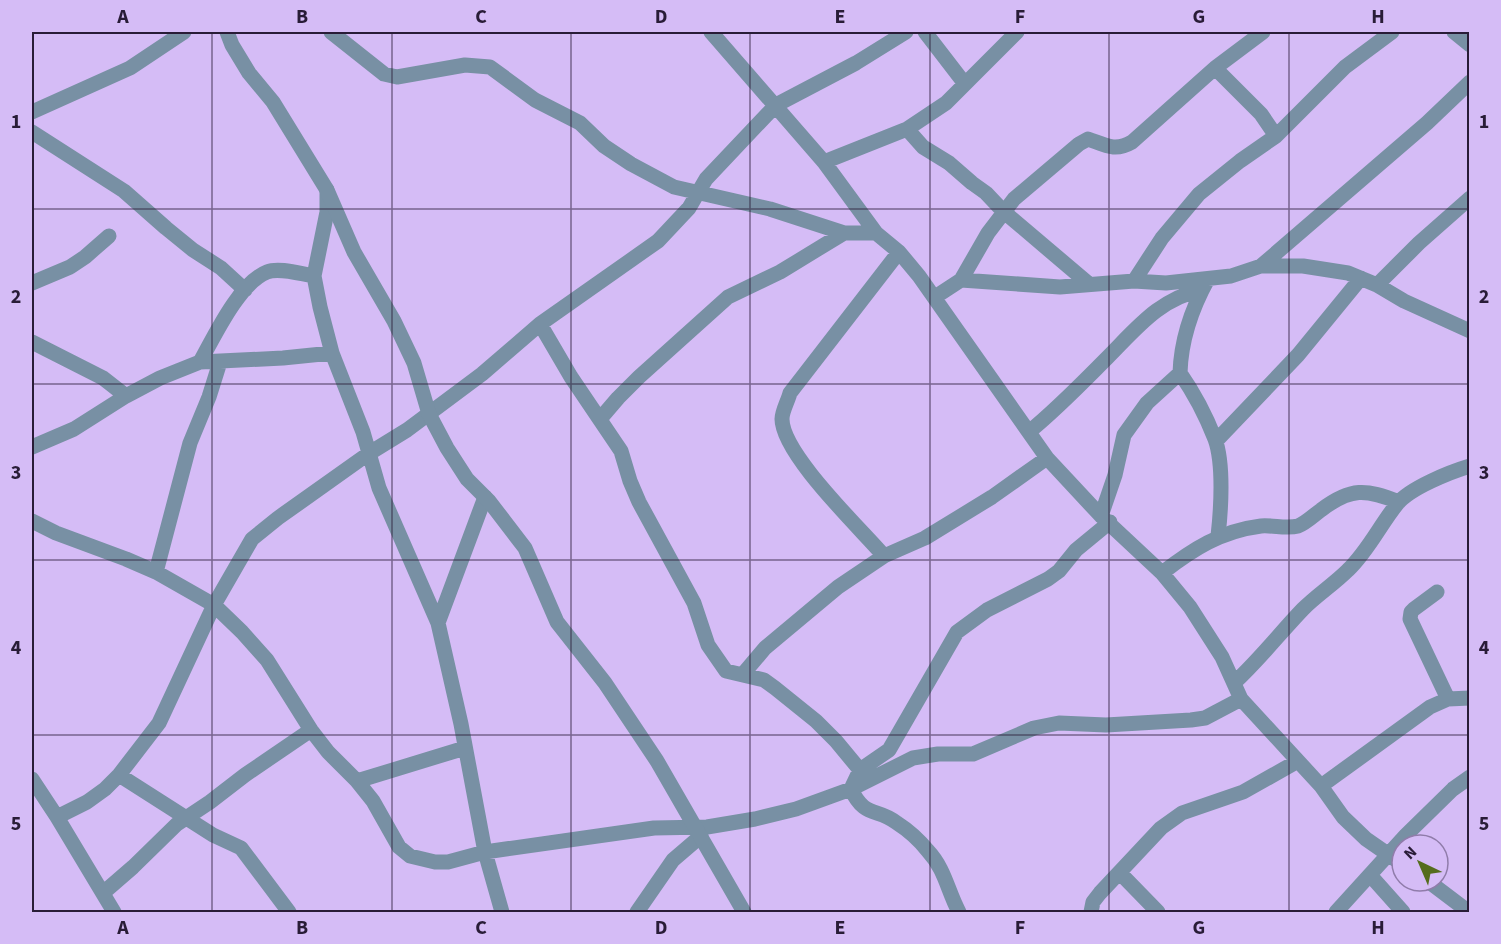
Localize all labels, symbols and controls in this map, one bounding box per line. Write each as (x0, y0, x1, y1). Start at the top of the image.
text: A (116, 3, 129, 31)
text: B (296, 3, 308, 31)
text: C (475, 3, 487, 31)
text: D (655, 3, 667, 31)
text: E (835, 3, 845, 31)
text: F (1015, 3, 1025, 31)
text: G (1193, 3, 1205, 31)
text: H (1371, 3, 1385, 31)
text: 1 (11, 108, 21, 136)
text: 1 (1479, 108, 1489, 136)
text: 2 (11, 283, 21, 311)
text: 2 (1479, 283, 1489, 311)
text: 3 (11, 459, 21, 487)
text: 3 (1479, 459, 1489, 487)
text: 4 (11, 634, 22, 662)
text: 4 (1479, 634, 1490, 662)
text: 5 (11, 810, 21, 838)
text: 5 (1479, 810, 1489, 838)
north arrow (1390, 833, 1450, 893)
text: N (1399, 841, 1422, 865)
text: A (116, 914, 129, 942)
text: B (296, 914, 308, 942)
text: C (475, 914, 487, 942)
text: D (655, 914, 667, 942)
text: E (835, 914, 845, 942)
text: F (1015, 914, 1025, 942)
text: G (1193, 914, 1205, 942)
text: H (1371, 914, 1385, 942)

